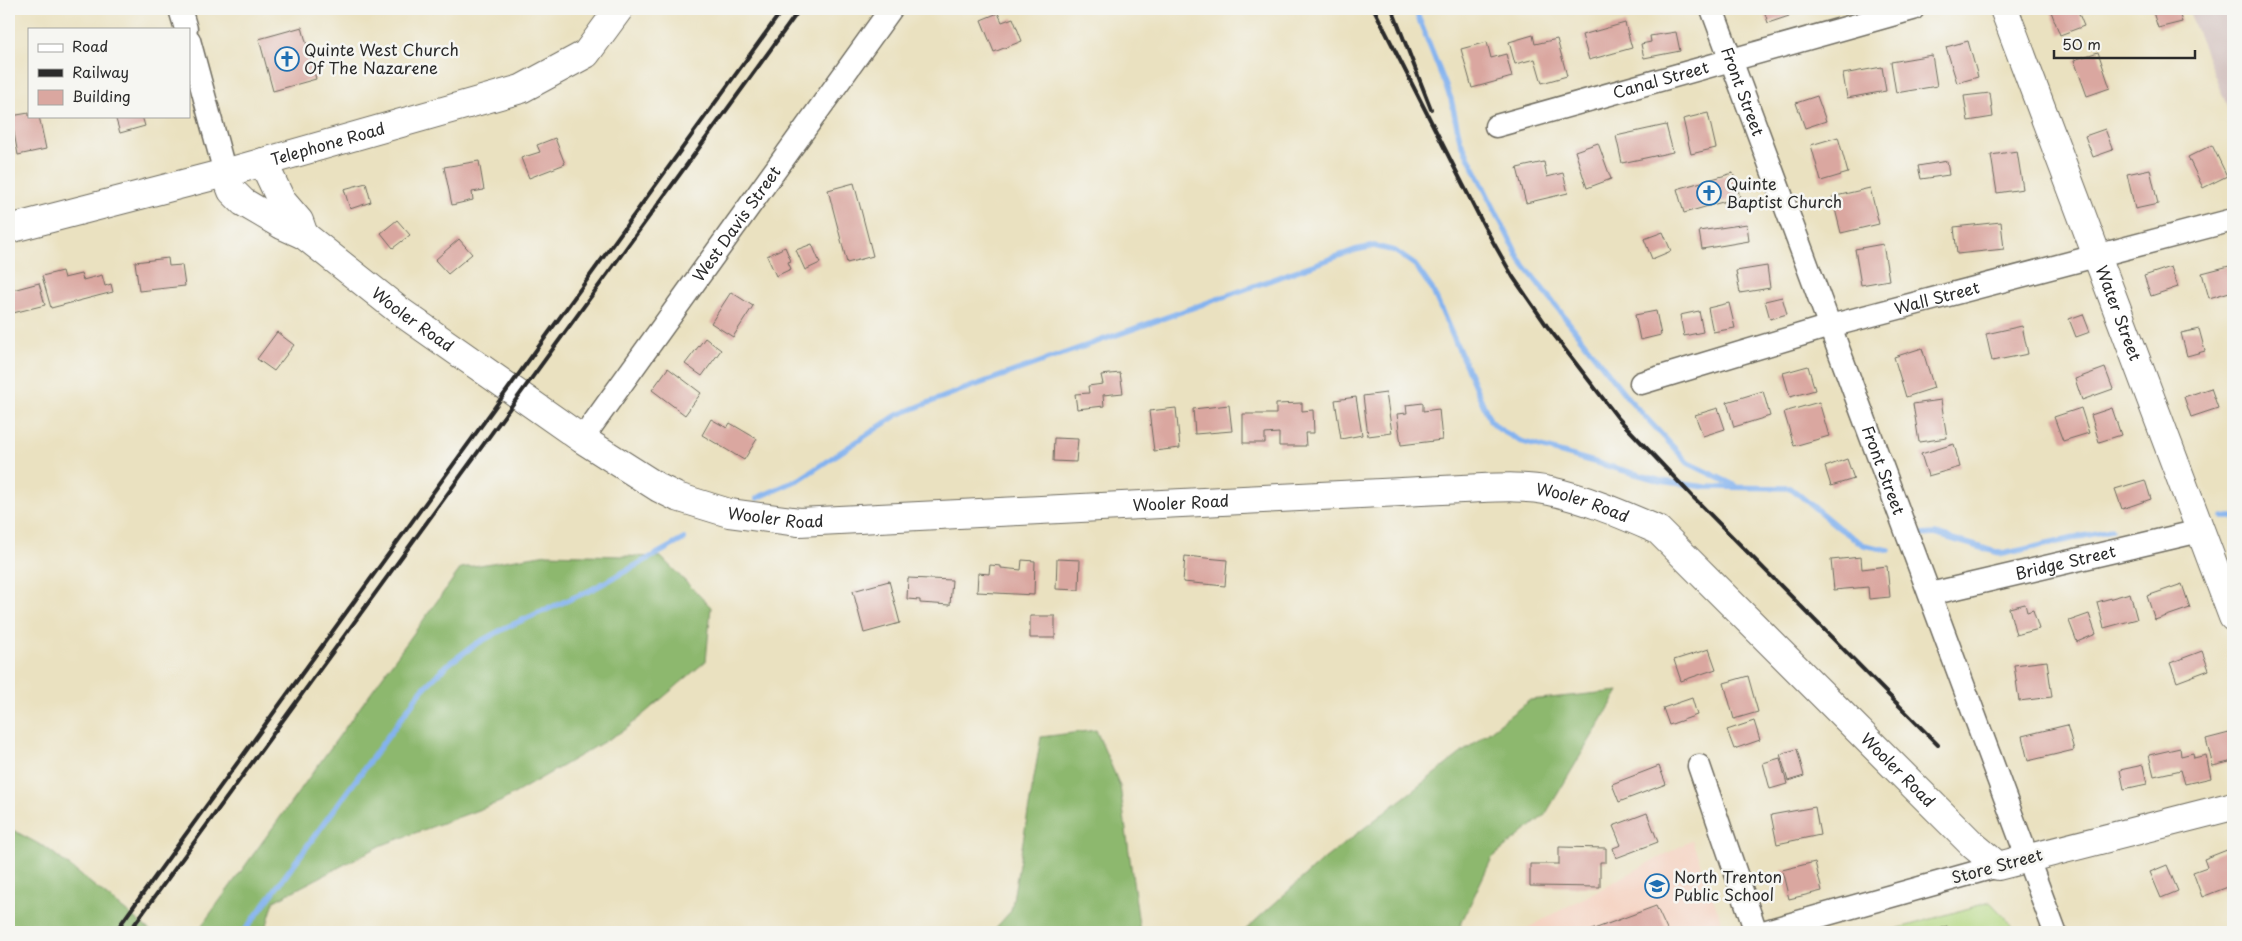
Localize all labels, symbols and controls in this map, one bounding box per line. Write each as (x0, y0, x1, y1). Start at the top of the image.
legend (28, 28, 190, 118)
scale bar (2054, 28, 2196, 60)
text: 50 m (2062, 32, 2101, 55)
text: Road (72, 34, 108, 57)
place label: Quinte West Church Of The Nazarene (304, 37, 459, 79)
street label: Front Street (1716, 43, 1771, 140)
church icon: Quinte West Church Of The Nazarene (274, 46, 300, 72)
street label: Canal Street (1610, 54, 1711, 104)
text: Railway (72, 60, 129, 83)
text: Building (72, 84, 131, 107)
street label: Telephone Road (268, 115, 387, 170)
street label: West Davis Street (686, 160, 786, 286)
place label: Quinte Baptist Church (1726, 171, 1842, 213)
church icon: Quinte Baptist Church (1696, 180, 1722, 206)
street label: Water Street (2091, 262, 2149, 364)
street label: Wall Street (1891, 274, 1982, 320)
street label: Wooler Road (367, 280, 459, 357)
street label: Front Street (1857, 422, 1912, 518)
street label: Wooler Road (1534, 476, 1633, 527)
street label: Wooler Road (1132, 488, 1230, 516)
street label: Wooler Road (726, 500, 824, 533)
street label: Bridge Street (2013, 538, 2118, 585)
street label: Wooler Road (1856, 727, 1941, 812)
street label: Store Street (1949, 841, 2045, 889)
place label: North Trenton Public School (1674, 864, 1782, 906)
school or university icon: North Trenton Public School (1644, 873, 1670, 899)

